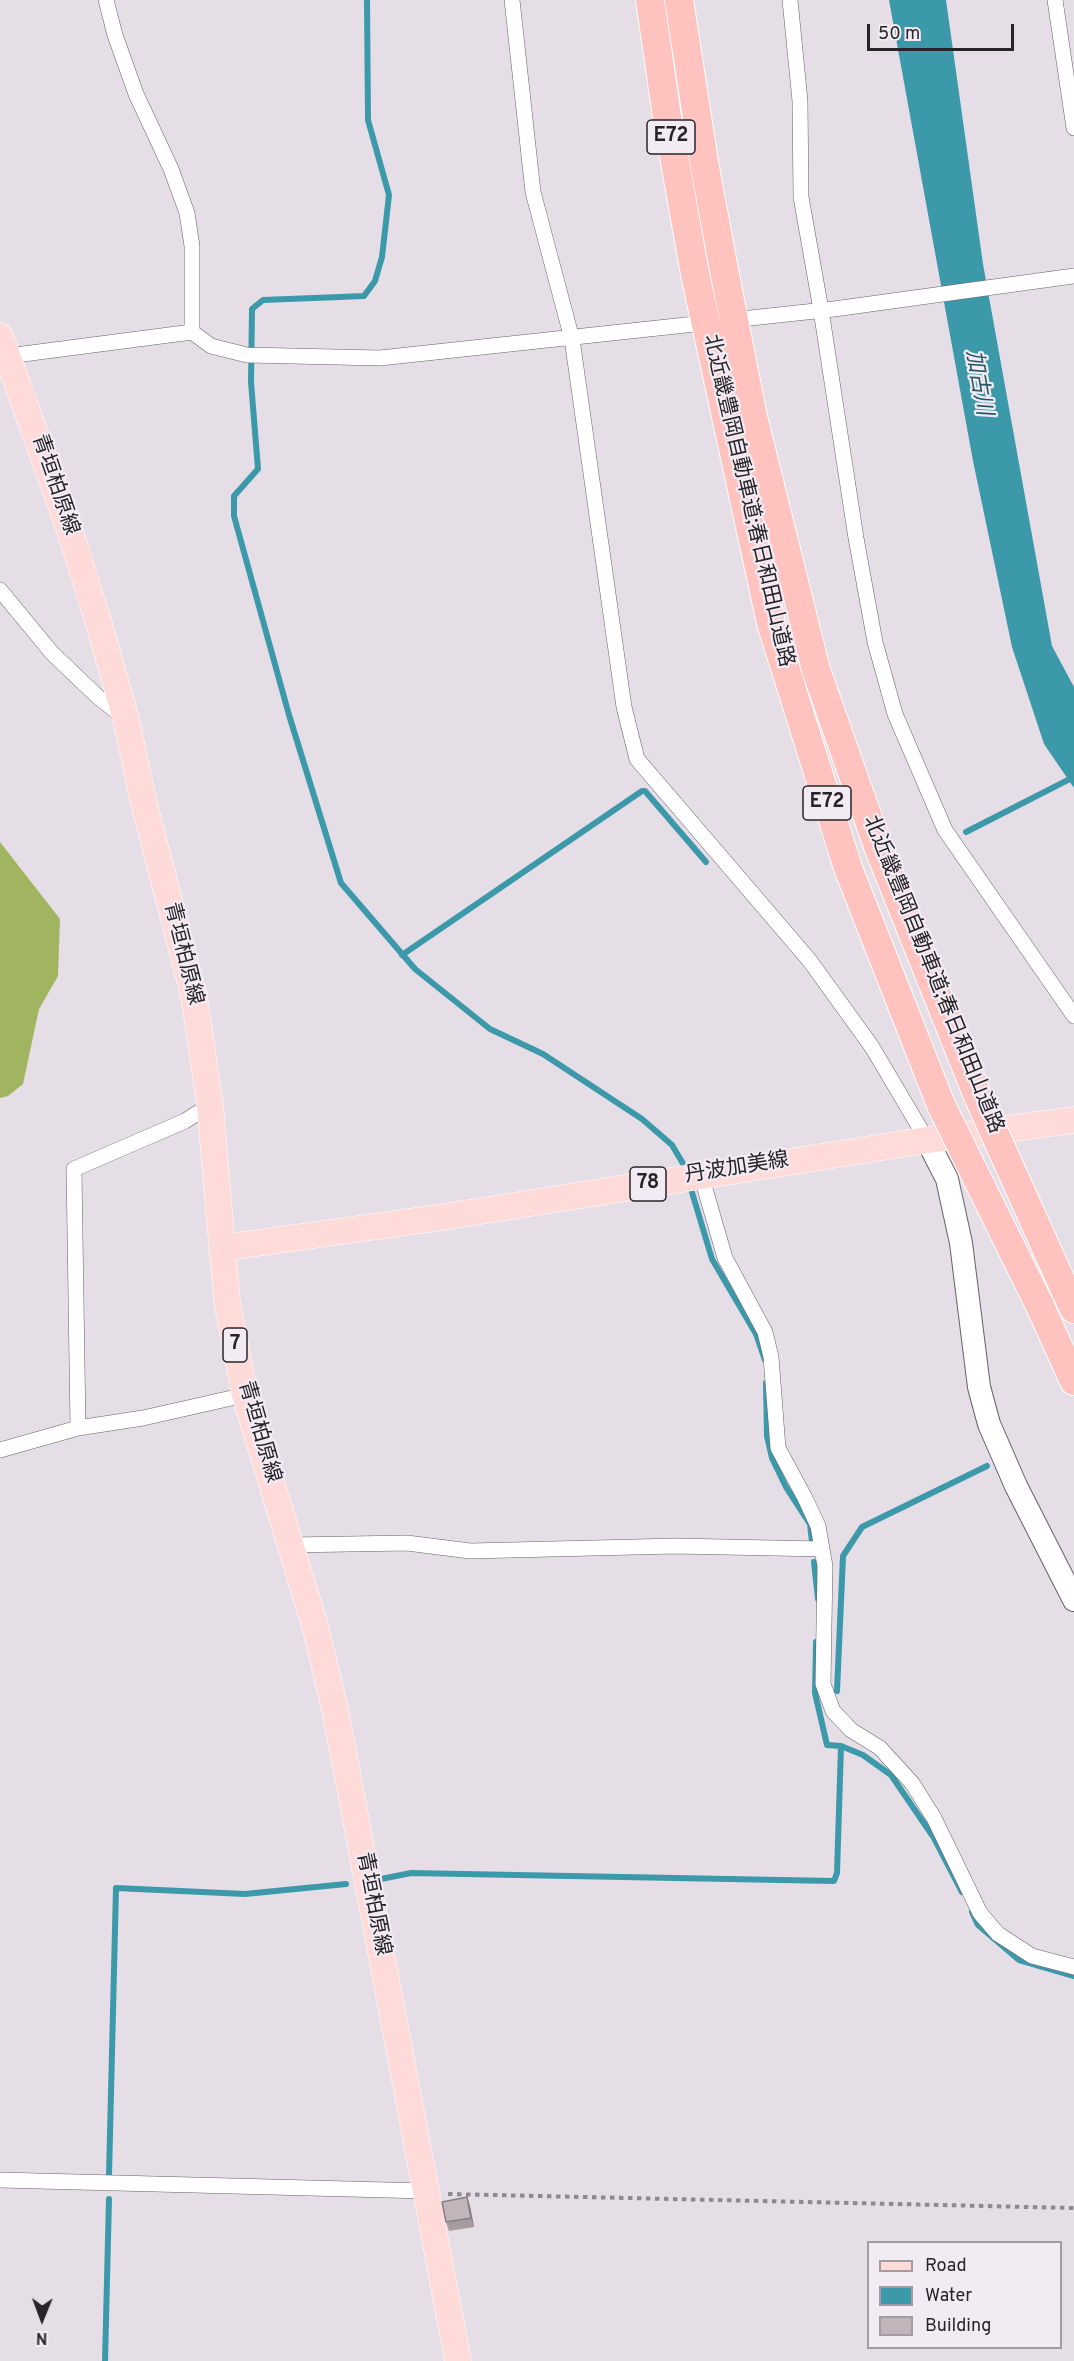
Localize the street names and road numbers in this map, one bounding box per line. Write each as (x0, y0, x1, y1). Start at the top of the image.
road number: E72 (647, 120, 695, 154)
street label: 北近畿豊岡自動車道;春日和田山道路 (696, 332, 798, 670)
street label: 青垣柏原線 (25, 431, 83, 539)
road number: E72 (803, 786, 851, 820)
street label: 北近畿豊岡自動車道;春日和田山道路 (856, 812, 1008, 1138)
street label: 青垣柏原線 (157, 900, 207, 1008)
street label: 丹波加美線 (683, 1148, 791, 1190)
road number: 78 (630, 1167, 666, 1201)
road number: 7 (223, 1328, 247, 1362)
street label: 青垣柏原線 (231, 1378, 285, 1486)
street label: 青垣柏原線 (350, 1850, 394, 1958)

